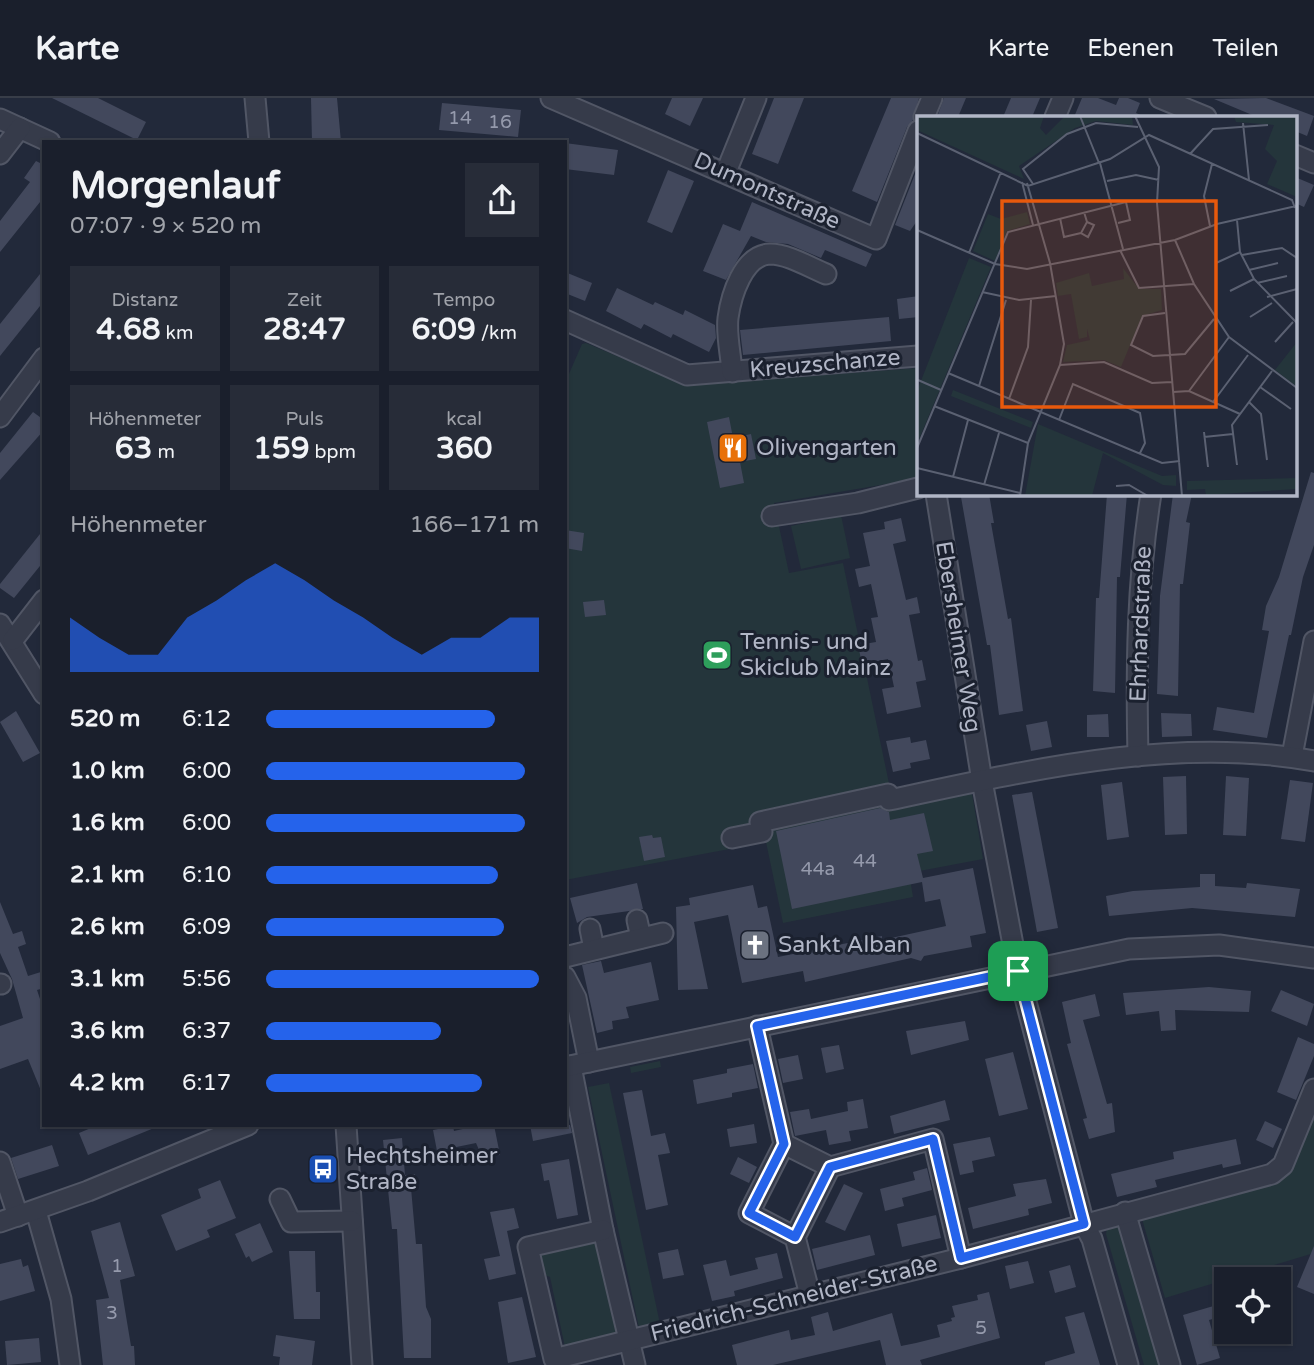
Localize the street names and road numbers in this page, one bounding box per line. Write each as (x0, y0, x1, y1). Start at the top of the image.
street label: Dumontstraße (690, 146, 844, 236)
street label: Kreuzschanze (749, 343, 901, 385)
street label: Ebersheimer Weg (929, 539, 987, 735)
street label: Ehrhardstraße (1124, 546, 1158, 702)
street label: Friedrich-Schneider-Straße (648, 1250, 940, 1348)

